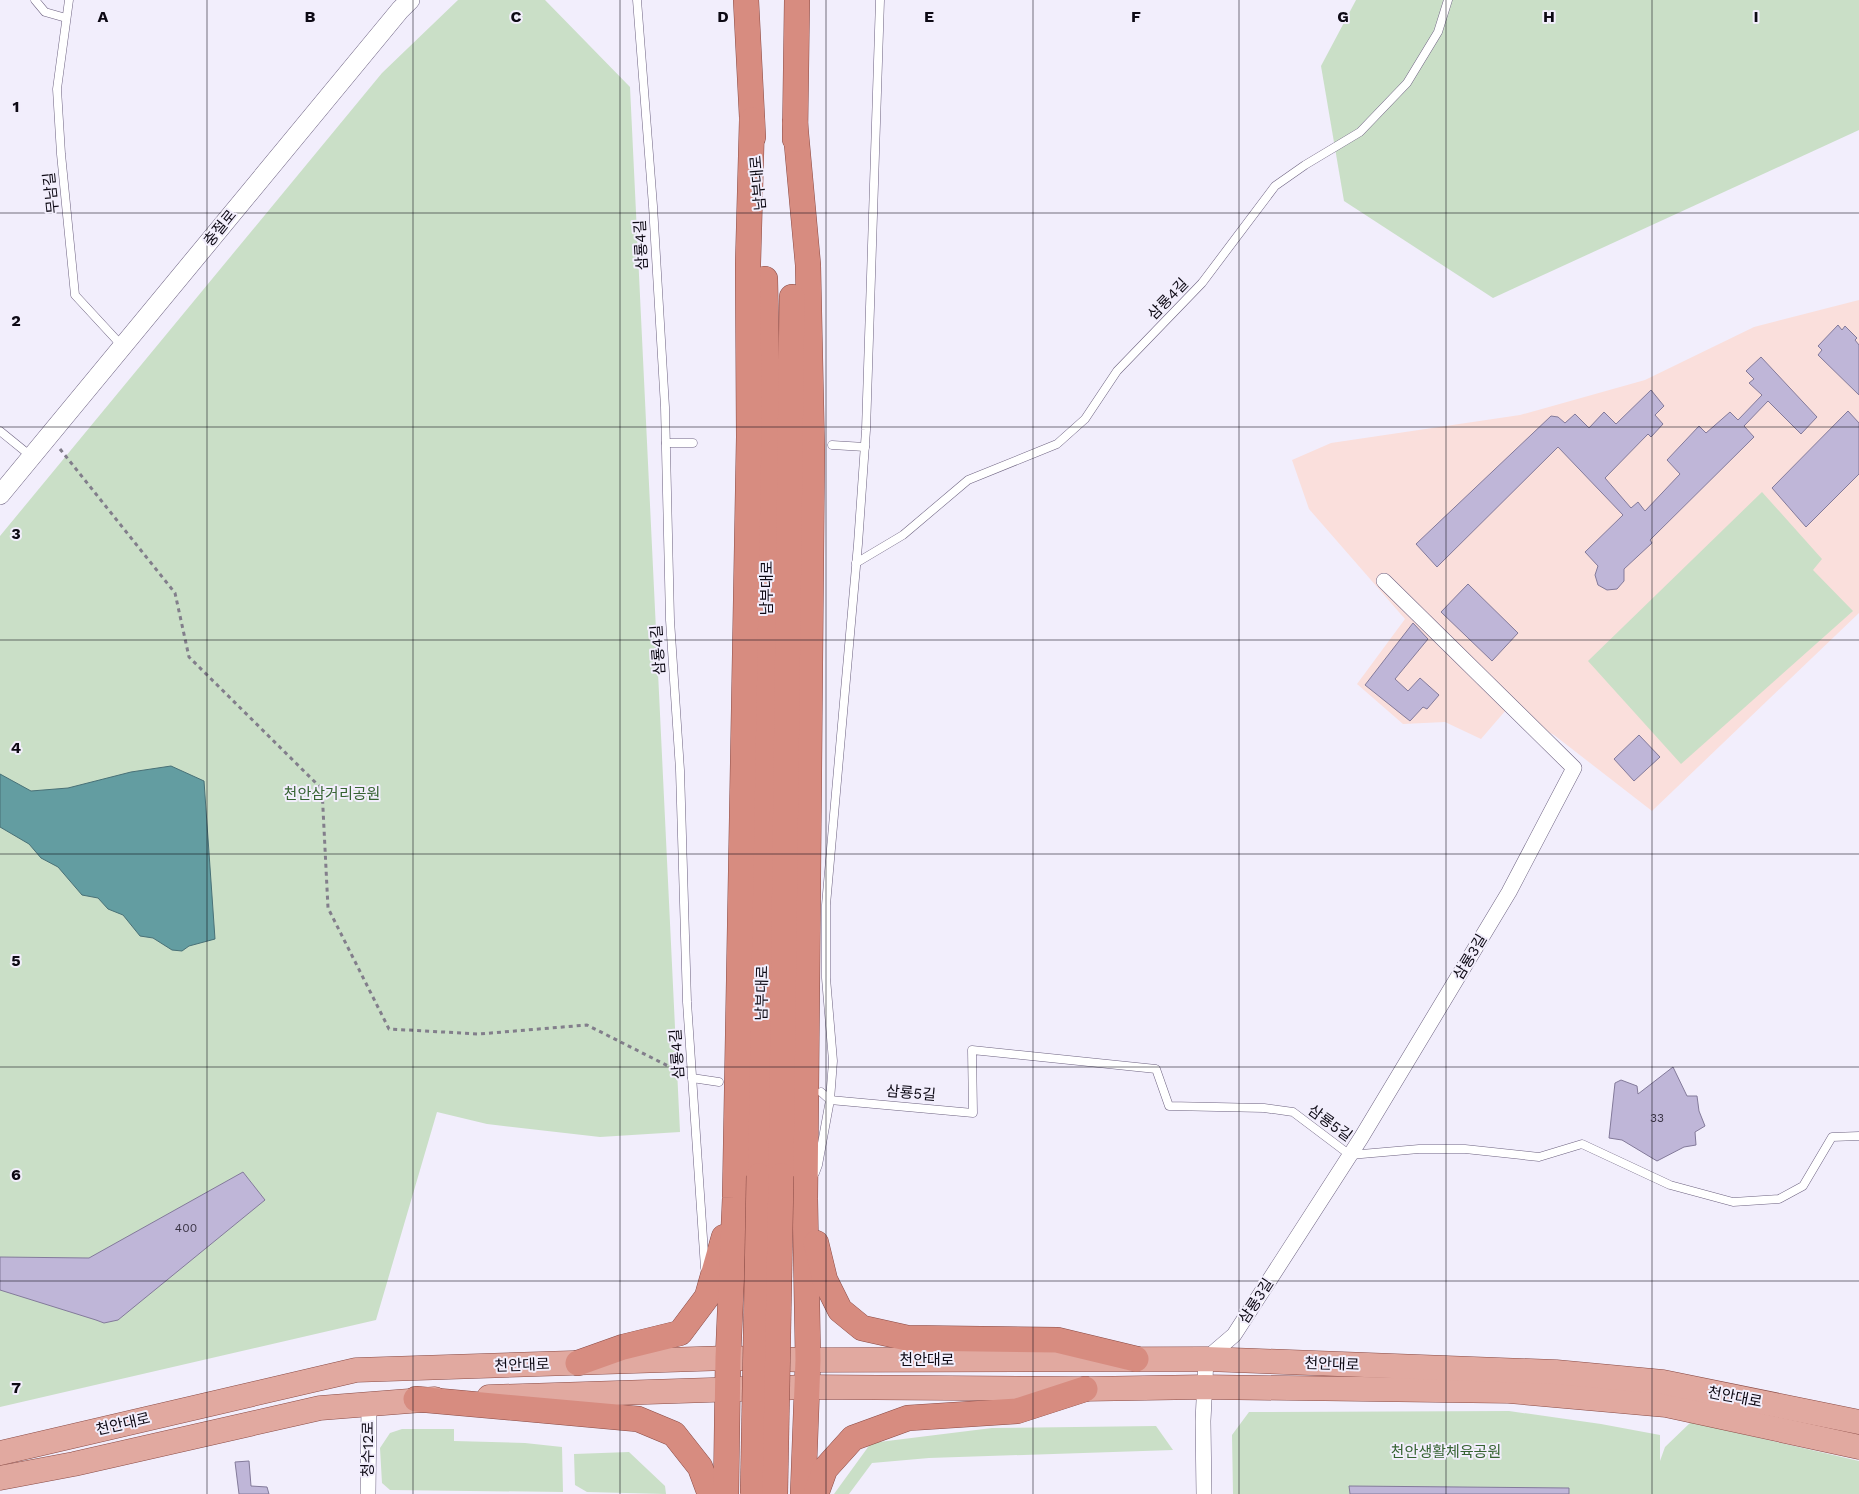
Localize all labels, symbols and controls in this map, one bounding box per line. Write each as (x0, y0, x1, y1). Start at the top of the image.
text: A (98, 7, 109, 26)
text: B (305, 7, 316, 26)
text: C (511, 7, 522, 26)
text: D (717, 7, 729, 26)
text: E (924, 7, 934, 26)
text: F (1131, 7, 1141, 26)
text: G (1337, 7, 1349, 26)
text: H (1543, 7, 1555, 26)
text: I (1753, 7, 1759, 26)
text: 1 (13, 97, 19, 116)
street label: 남부대로 (747, 155, 769, 211)
street label: 무남길 (40, 171, 62, 215)
street label: 충절로 (200, 206, 240, 250)
street label: 삼룡4길 (631, 219, 651, 271)
street label: 삼룡4길 (1144, 275, 1192, 323)
text: 2 (11, 311, 21, 330)
text: 3 (11, 524, 21, 543)
street label: 남부대로 (758, 560, 776, 616)
street label: 삼룡4길 (647, 624, 669, 676)
text: 4 (11, 738, 21, 757)
park label: 천안삼거리공원 (284, 785, 380, 803)
street label: 삼룡3길 (1449, 931, 1491, 983)
text: 5 (11, 951, 21, 970)
street label: 남부대로 (753, 965, 771, 1021)
street label: 삼룡4길 (666, 1028, 688, 1080)
street label: 삼룡5길 (885, 1082, 937, 1104)
street label: 삼룡5길 (1304, 1101, 1356, 1145)
house number: 33 (1650, 1111, 1664, 1125)
text: 6 (11, 1165, 21, 1184)
house number: 400 (175, 1221, 197, 1235)
street label: 삼룡3길 (1235, 1275, 1277, 1327)
street label: 천안대로 (899, 1351, 955, 1369)
street label: 천안대로 (1304, 1354, 1360, 1374)
street label: 천안대로 (494, 1355, 550, 1375)
text: 7 (11, 1378, 21, 1397)
street label: 천안대로 (1706, 1383, 1764, 1411)
street label: 천안대로 (94, 1409, 152, 1439)
street label: 청수12로 (359, 1421, 377, 1477)
park label: 천안생활체육공원 (1391, 1443, 1501, 1461)

